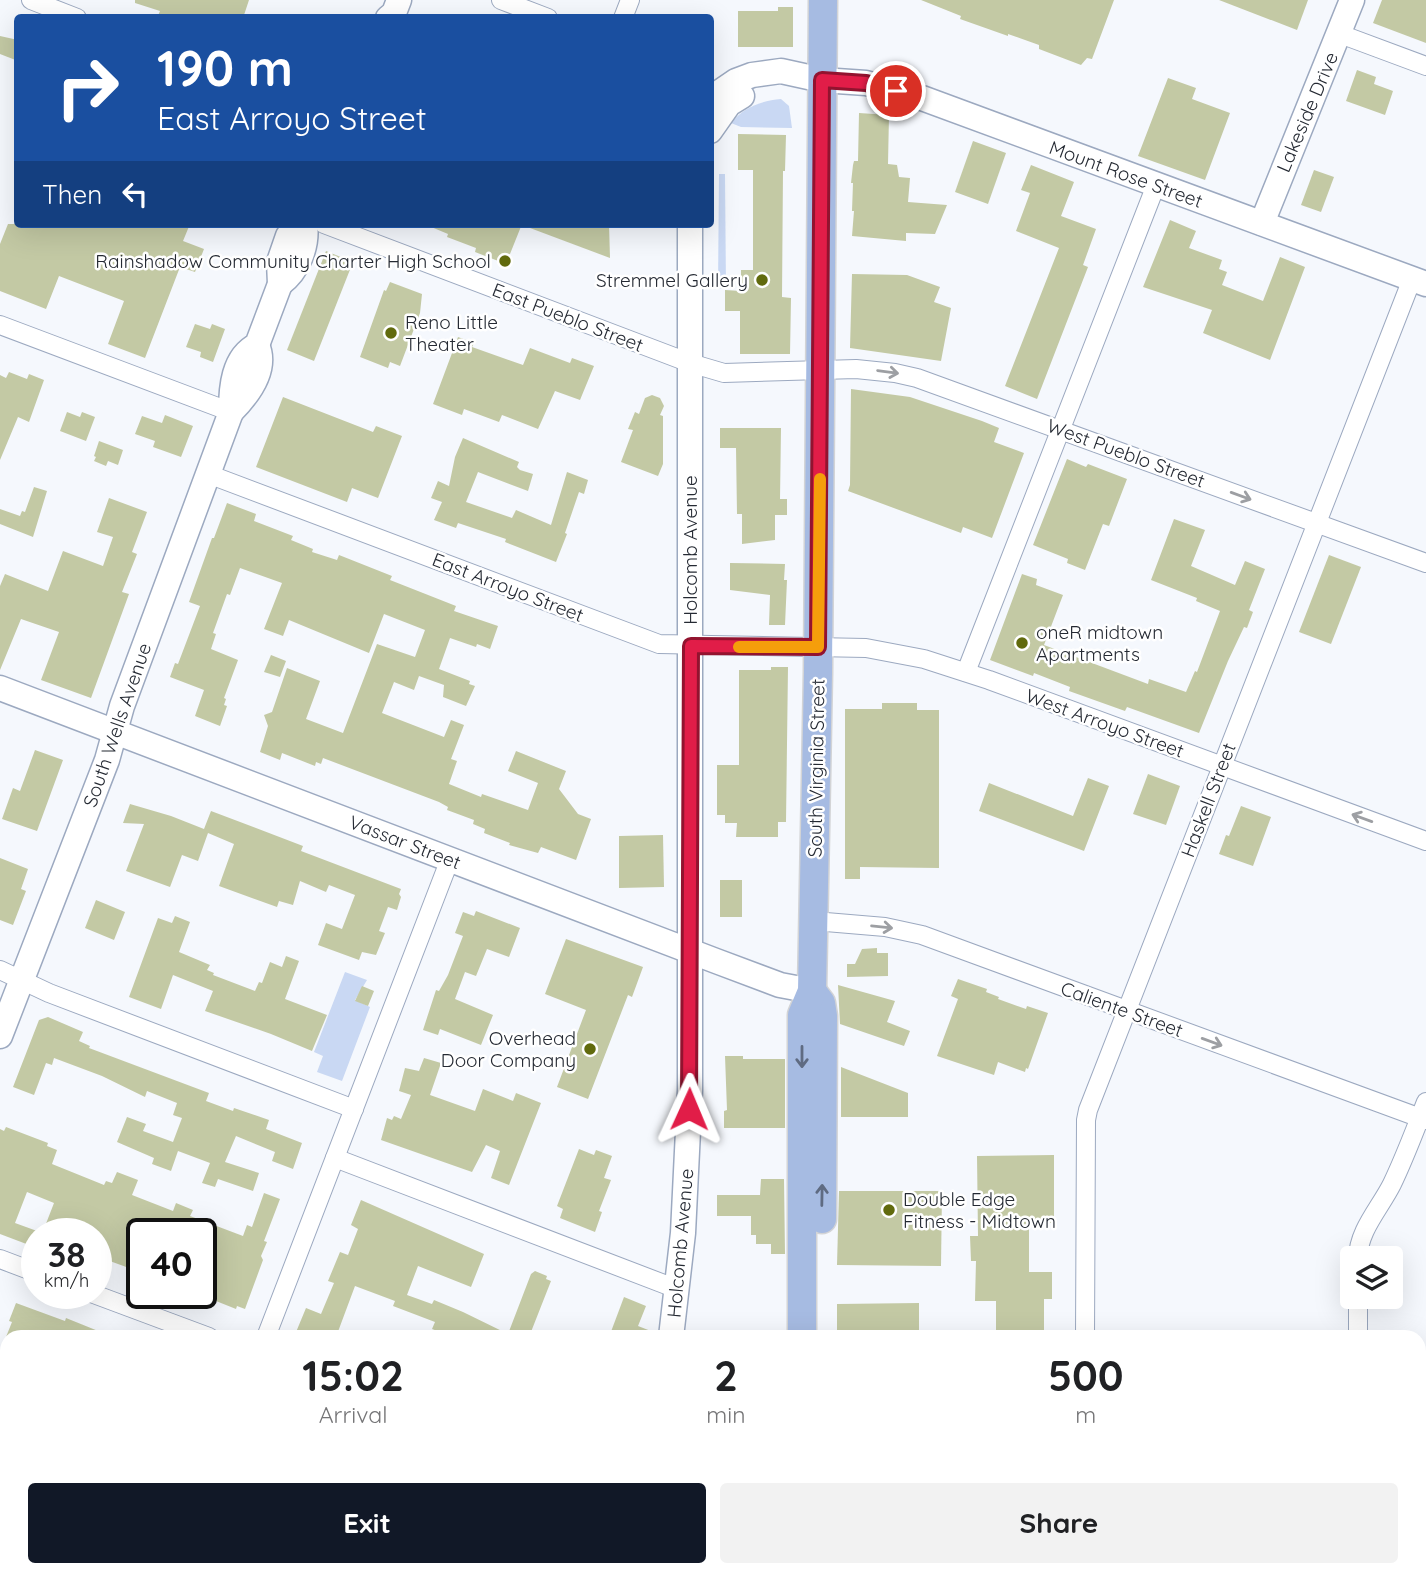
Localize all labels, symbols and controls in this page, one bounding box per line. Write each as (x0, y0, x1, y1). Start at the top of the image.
text: 190 m (157, 37, 293, 98)
icon: right (42, 42, 133, 133)
street label: Lakeside Drive (1271, 48, 1343, 176)
pin (866, 61, 926, 121)
icon: arrive (877, 72, 915, 110)
text: East Arroyo Street (157, 98, 427, 138)
street label: Mount Rose Street (1046, 135, 1206, 213)
icon: left (116, 175, 154, 213)
text: Then (42, 178, 102, 211)
place label: Rainshadow Community Charter High School (95, 249, 491, 273)
marker: Rainshadow Community Charter High School (497, 253, 513, 269)
place label: Stremmel Gallery (596, 268, 748, 292)
marker: Stremmel Gallery (754, 272, 770, 288)
street label: East Pueblo Street (489, 277, 647, 357)
place label: Reno Little Theater (405, 310, 498, 356)
marker: Reno Little Theater (383, 325, 399, 341)
one-way arrow (876, 366, 899, 379)
street label: West Pueblo Street (1044, 413, 1208, 493)
street label: Holcomb Avenue (678, 475, 702, 625)
one-way arrow (1230, 491, 1252, 503)
street label: East Arroyo Street (429, 547, 587, 627)
place label: oneR midtown Apartments (1036, 620, 1163, 666)
marker: oneR midtown Apartments (1014, 635, 1030, 651)
street label: South Wells Avenue (78, 640, 156, 810)
street label: South Virginia Street (802, 678, 830, 858)
street label: West Arroyo Street (1023, 683, 1187, 763)
street label: Haskell Street (1175, 739, 1241, 861)
street label: Vassar Street (346, 810, 464, 874)
one-way arrow (1351, 811, 1373, 823)
one-way arrow (870, 921, 893, 934)
street label: Caliente Street (1058, 976, 1186, 1042)
place label: Overhead Door Company (441, 1026, 576, 1072)
one-way arrow (1200, 1037, 1222, 1049)
marker: Overhead Door Company (582, 1041, 598, 1057)
one-way arrow (795, 1046, 809, 1069)
position arrow (652, 1072, 726, 1146)
street label: Holcomb Avenue (662, 1167, 698, 1319)
one-way arrow (815, 1184, 829, 1207)
place label: Double Edge Fitness - Midtown (903, 1187, 1056, 1233)
marker: Double Edge Fitness - Midtown (881, 1202, 897, 1218)
speed limit sign: 40 (126, 1218, 217, 1309)
text: 38 (48, 1232, 85, 1276)
map controls (1340, 1246, 1403, 1309)
button: layers (1340, 1246, 1403, 1309)
text: km/h (44, 1269, 89, 1292)
text: 15:02 (302, 1349, 404, 1402)
text: 2 (714, 1349, 738, 1402)
text: 500 (1048, 1349, 1124, 1402)
text: Arrival (319, 1400, 388, 1429)
text: min (706, 1400, 746, 1429)
text: m (1075, 1400, 1096, 1429)
button: Exit (28, 1483, 706, 1563)
button: Share (720, 1483, 1398, 1563)

